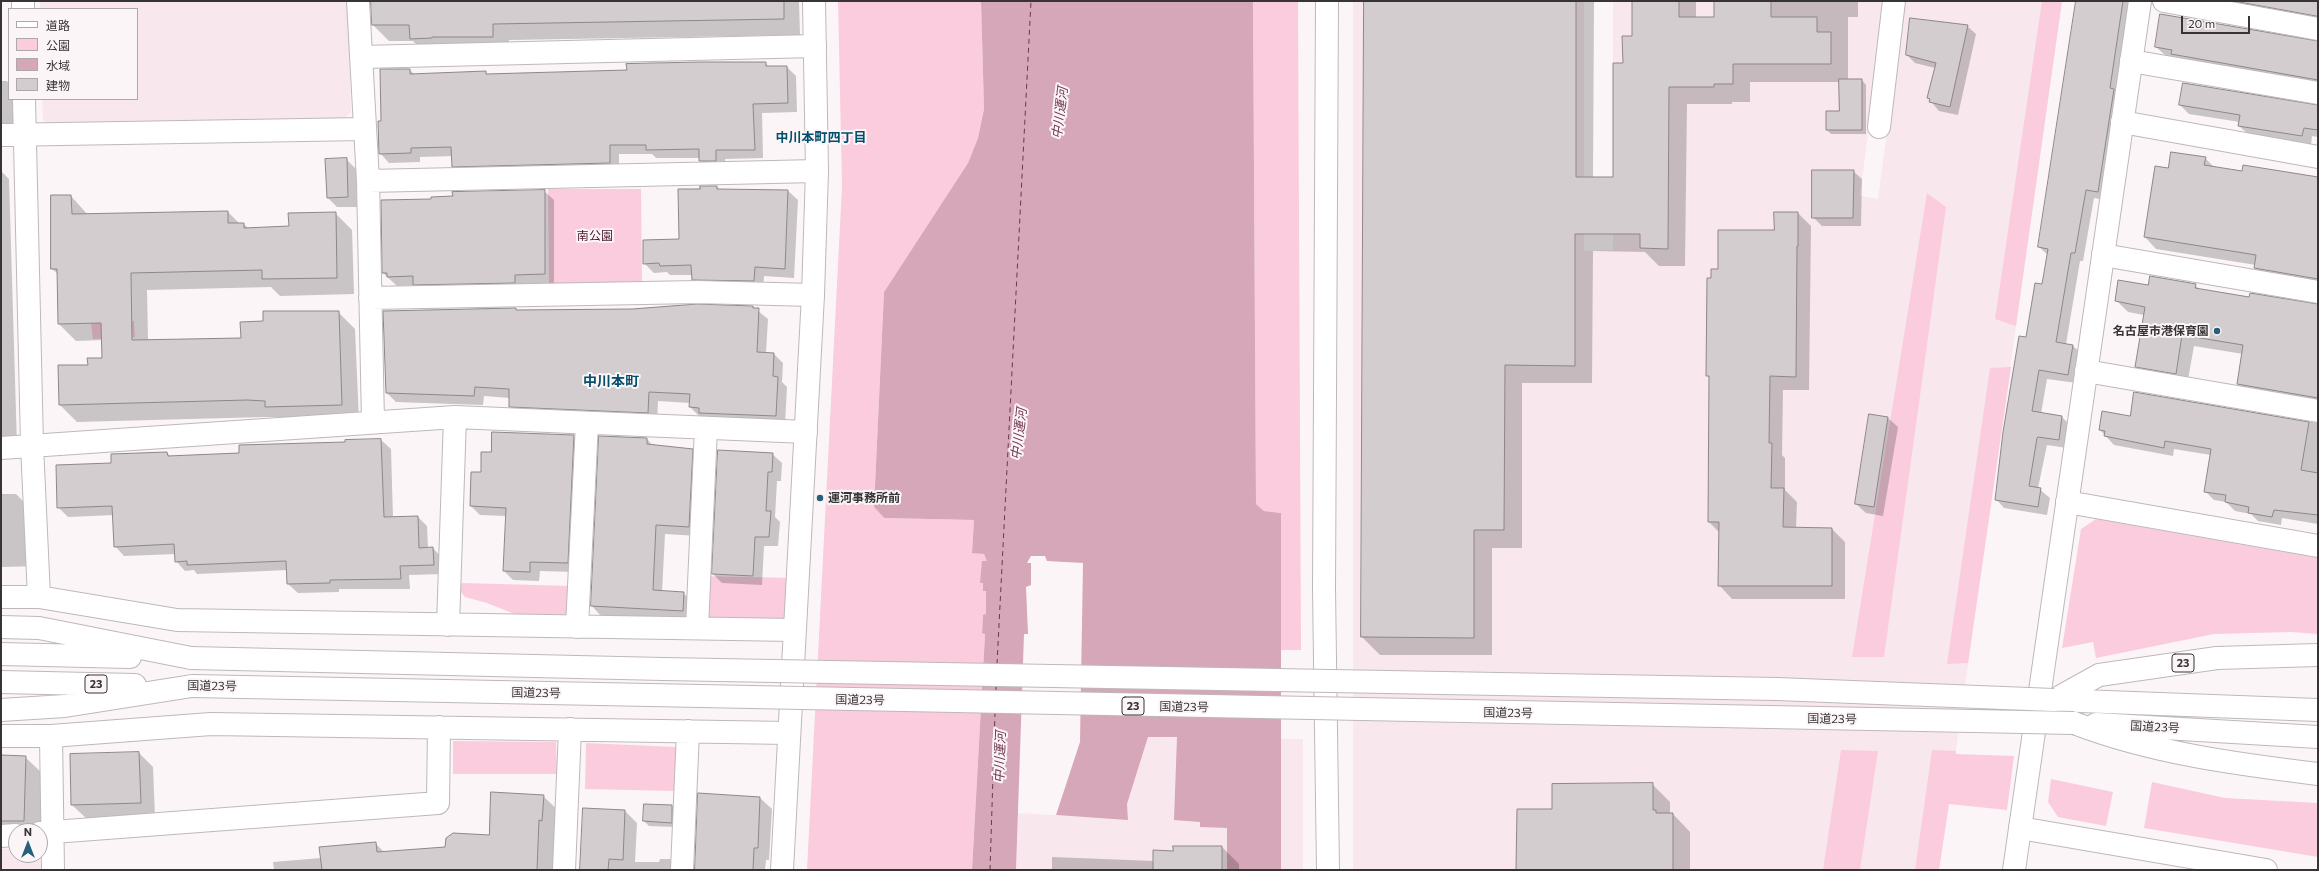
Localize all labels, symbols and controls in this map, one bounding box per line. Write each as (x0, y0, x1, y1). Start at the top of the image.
legend (8, 8, 138, 100)
scale bar (2183, 8, 2252, 34)
text: 20 m (2188, 16, 2215, 30)
text: 道路 (46, 18, 70, 32)
text: 公園 (46, 38, 70, 52)
text: 水域 (46, 58, 70, 72)
text: 建物 (46, 78, 70, 92)
water label: 中川運河 (1049, 86, 1071, 140)
district label: 中川本町四丁目 (776, 130, 866, 146)
park label: 南公園 (577, 229, 613, 243)
place label: 名古屋市港保育園 (2113, 324, 2209, 338)
marker: 名古屋市港保育園 (2212, 326, 2222, 336)
district label: 中川本町 (583, 373, 639, 389)
water label: 中川運河 (1008, 407, 1030, 461)
place label: 運河事務所前 (828, 491, 900, 505)
marker: 運河事務所前 (815, 493, 825, 503)
road number: 23 (2172, 654, 2194, 672)
road number: 23 (85, 675, 107, 693)
street label: 国道23号 (187, 678, 237, 694)
street label: 国道23号 (511, 685, 561, 701)
street label: 国道23号 (835, 692, 885, 708)
road number: 23 (1122, 697, 1144, 715)
street label: 国道23号 (1159, 699, 1209, 715)
street label: 国道23号 (1483, 705, 1533, 721)
street label: 国道23号 (1807, 711, 1857, 727)
street label: 国道23号 (2130, 719, 2180, 735)
water label: 中川運河 (991, 731, 1009, 783)
north arrow (8, 823, 48, 863)
text: N (24, 825, 32, 838)

